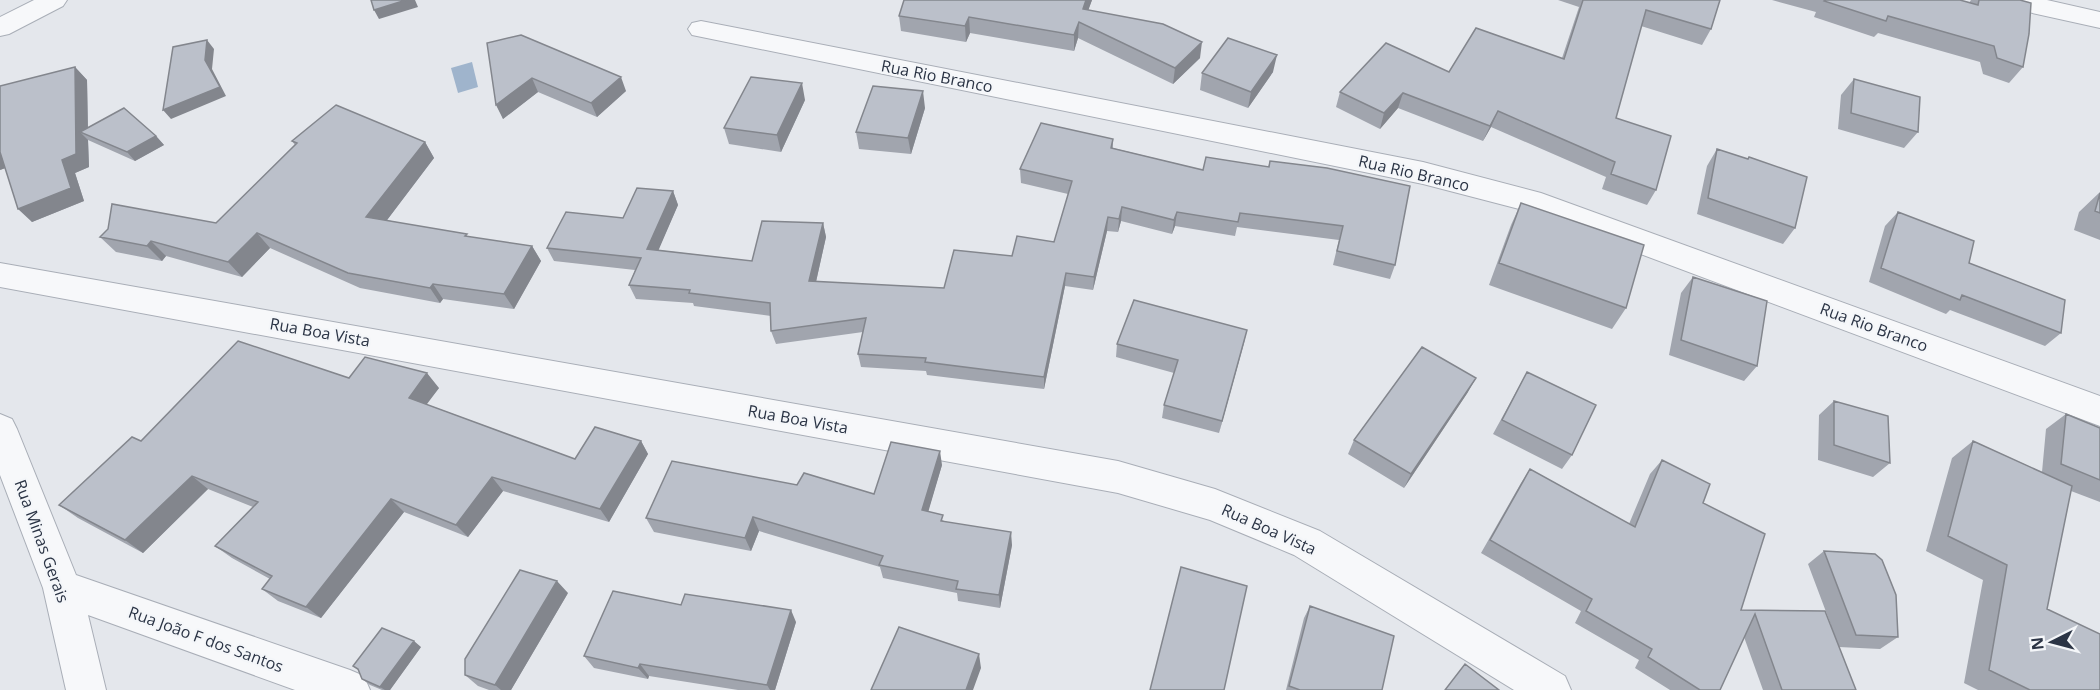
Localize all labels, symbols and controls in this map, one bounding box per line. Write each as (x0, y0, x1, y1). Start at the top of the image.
street label: Rua Rio Branco (879, 54, 995, 98)
street label: Rua Rio Branco (1356, 150, 1472, 196)
street label: Rua Rio Branco (1817, 297, 1931, 357)
street label: Rua Boa Vista (268, 312, 372, 352)
street label: Rua Boa Vista (746, 399, 850, 439)
street label: Rua Minas Gerais (10, 476, 74, 606)
street label: Rua Boa Vista (1218, 498, 1320, 560)
street label: Rua João F dos Santos (125, 601, 287, 677)
north arrow (2022, 612, 2082, 672)
text: N (2025, 636, 2049, 651)

